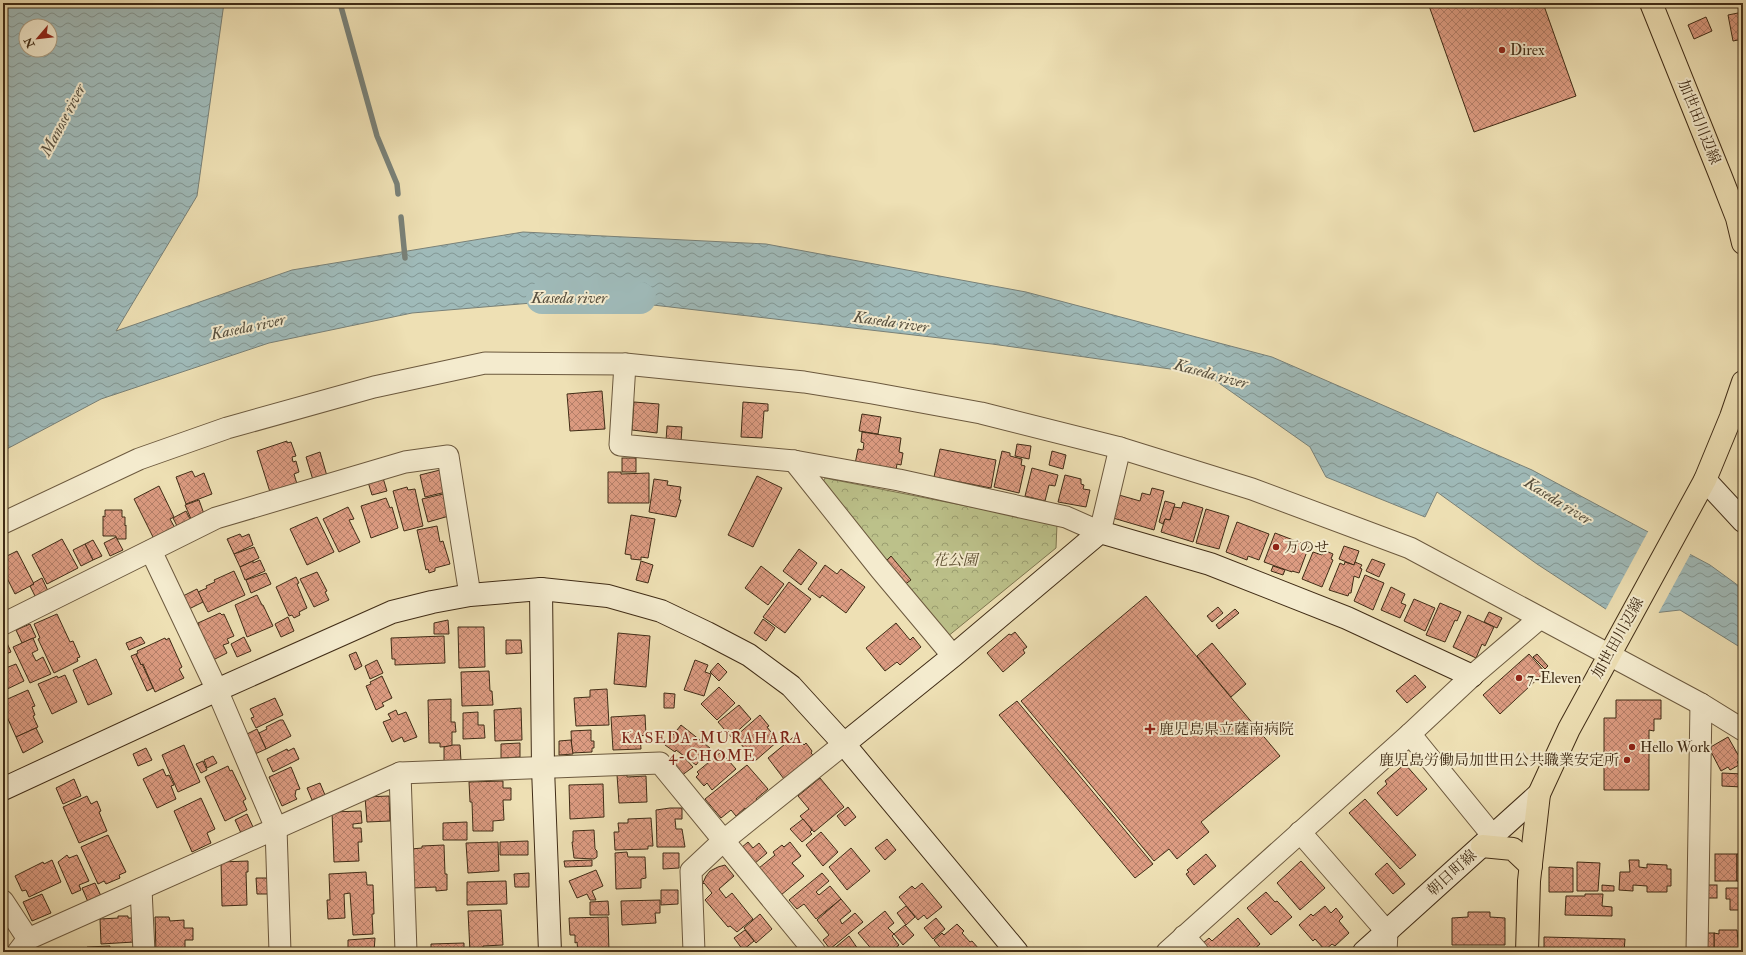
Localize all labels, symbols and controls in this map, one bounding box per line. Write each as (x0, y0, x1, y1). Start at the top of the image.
north arrow (18, 18, 58, 58)
text: N (21, 34, 38, 51)
place label: Direx (1510, 41, 1545, 60)
marker: Direx (1497, 45, 1507, 55)
street label: 加世田川辺線 (1673, 77, 1725, 167)
water label: Manose river (35, 80, 91, 160)
water label: Kaseda river (530, 288, 608, 308)
water label: Kaseda river (851, 307, 931, 337)
water label: Kaseda river (208, 309, 288, 345)
water label: Kaseda river (1171, 354, 1251, 394)
water label: Kaseda river (1520, 472, 1596, 530)
place label: 万のせ (1284, 538, 1329, 557)
marker: 万のせ (1271, 542, 1281, 552)
park label: 花公園 (932, 551, 980, 570)
street label: 加世田川辺線 (1588, 594, 1648, 682)
place label: 7-Eleven (1527, 669, 1582, 688)
marker: 7-Eleven (1514, 673, 1524, 683)
place label: 鹿児島県立薩南病院 (1159, 720, 1294, 739)
marker: 鹿児島県立薩南病院 (1144, 723, 1156, 735)
district label: KASEDA-MURAHARA 4-CHOME (621, 728, 803, 766)
place label: Hello Work (1640, 738, 1710, 757)
marker: Hello Work (1627, 742, 1637, 752)
place label: 鹿児島労働局加世田公共職業安定所 (1379, 751, 1619, 770)
marker: 鹿児島労働局加世田公共職業安定所 (1622, 755, 1632, 765)
street label: 朝日町線 (1423, 846, 1481, 900)

